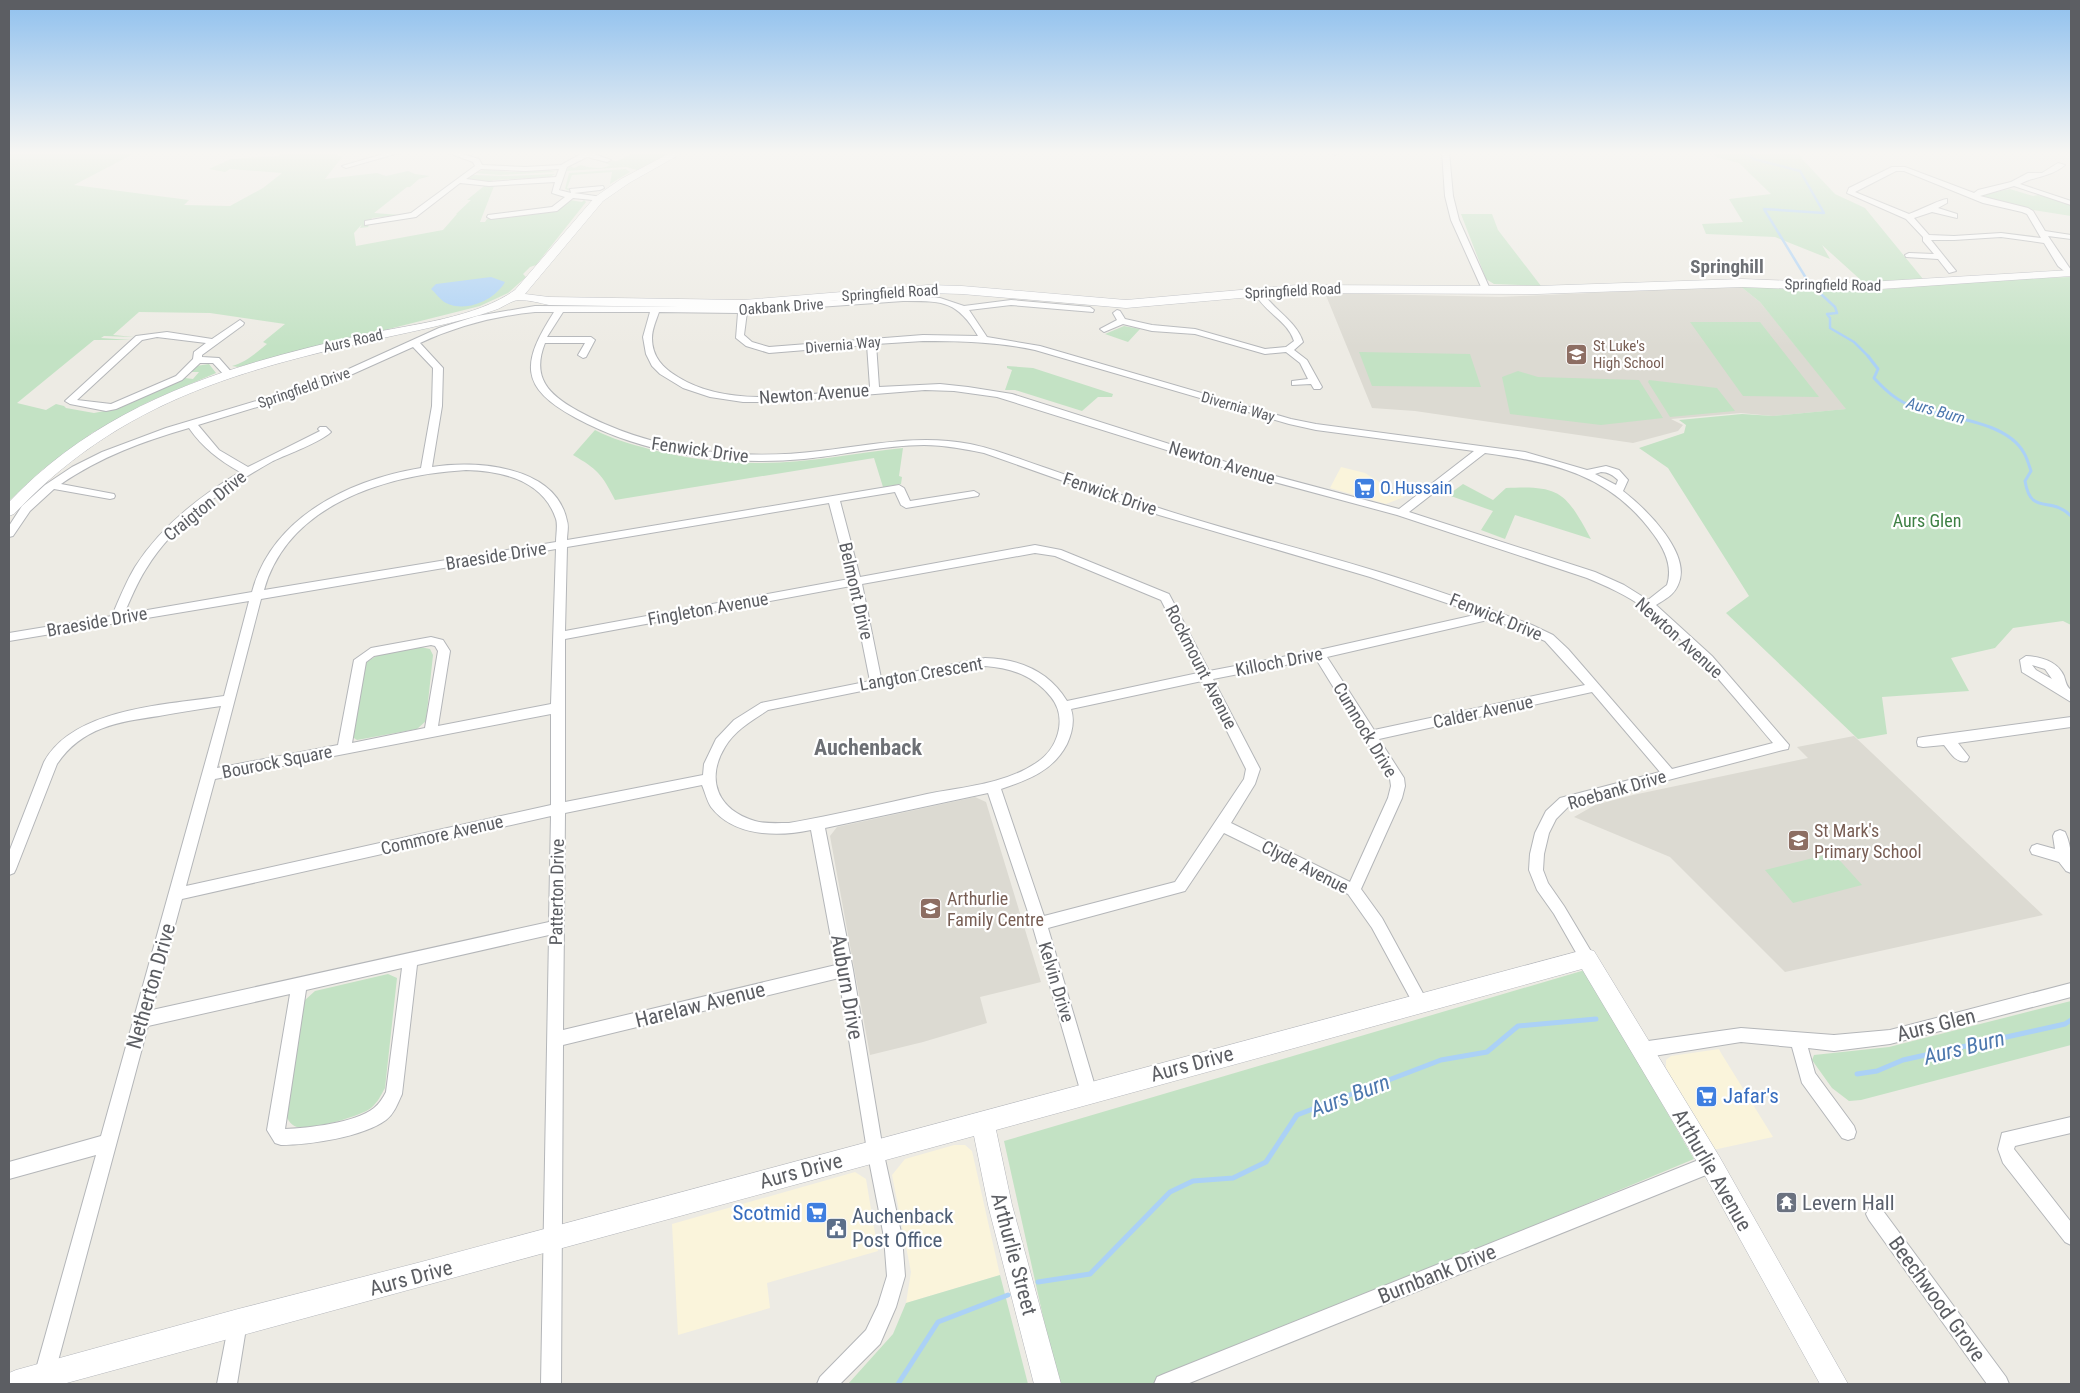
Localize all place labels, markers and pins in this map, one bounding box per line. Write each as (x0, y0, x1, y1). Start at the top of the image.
place label: St Luke's High School (1593, 337, 1664, 372)
school or university icon: St Luke's High School (1565, 343, 1589, 367)
supermarket icon: O.Hussain (1352, 476, 1376, 500)
place label: O.Hussain (1380, 477, 1452, 498)
place label: St Mark's Primary School (1814, 820, 1922, 862)
school or university icon: St Mark's Primary School (1786, 829, 1810, 853)
place label: Arthurlie Family Centre (947, 888, 1044, 930)
school or university icon: Arthurlie Family Centre (919, 897, 943, 921)
supermarket icon: Jafar's (1695, 1084, 1719, 1108)
place label: Jafar's (1723, 1084, 1779, 1108)
temple icon: Levern Hall (1774, 1191, 1798, 1215)
place label: Levern Hall (1802, 1191, 1895, 1215)
place label: Scotmid (733, 1201, 801, 1225)
supermarket icon: Scotmid (805, 1201, 829, 1225)
place label: Auchenback Post Office (852, 1204, 954, 1252)
public building icon: Auchenback Post Office (824, 1216, 848, 1240)

